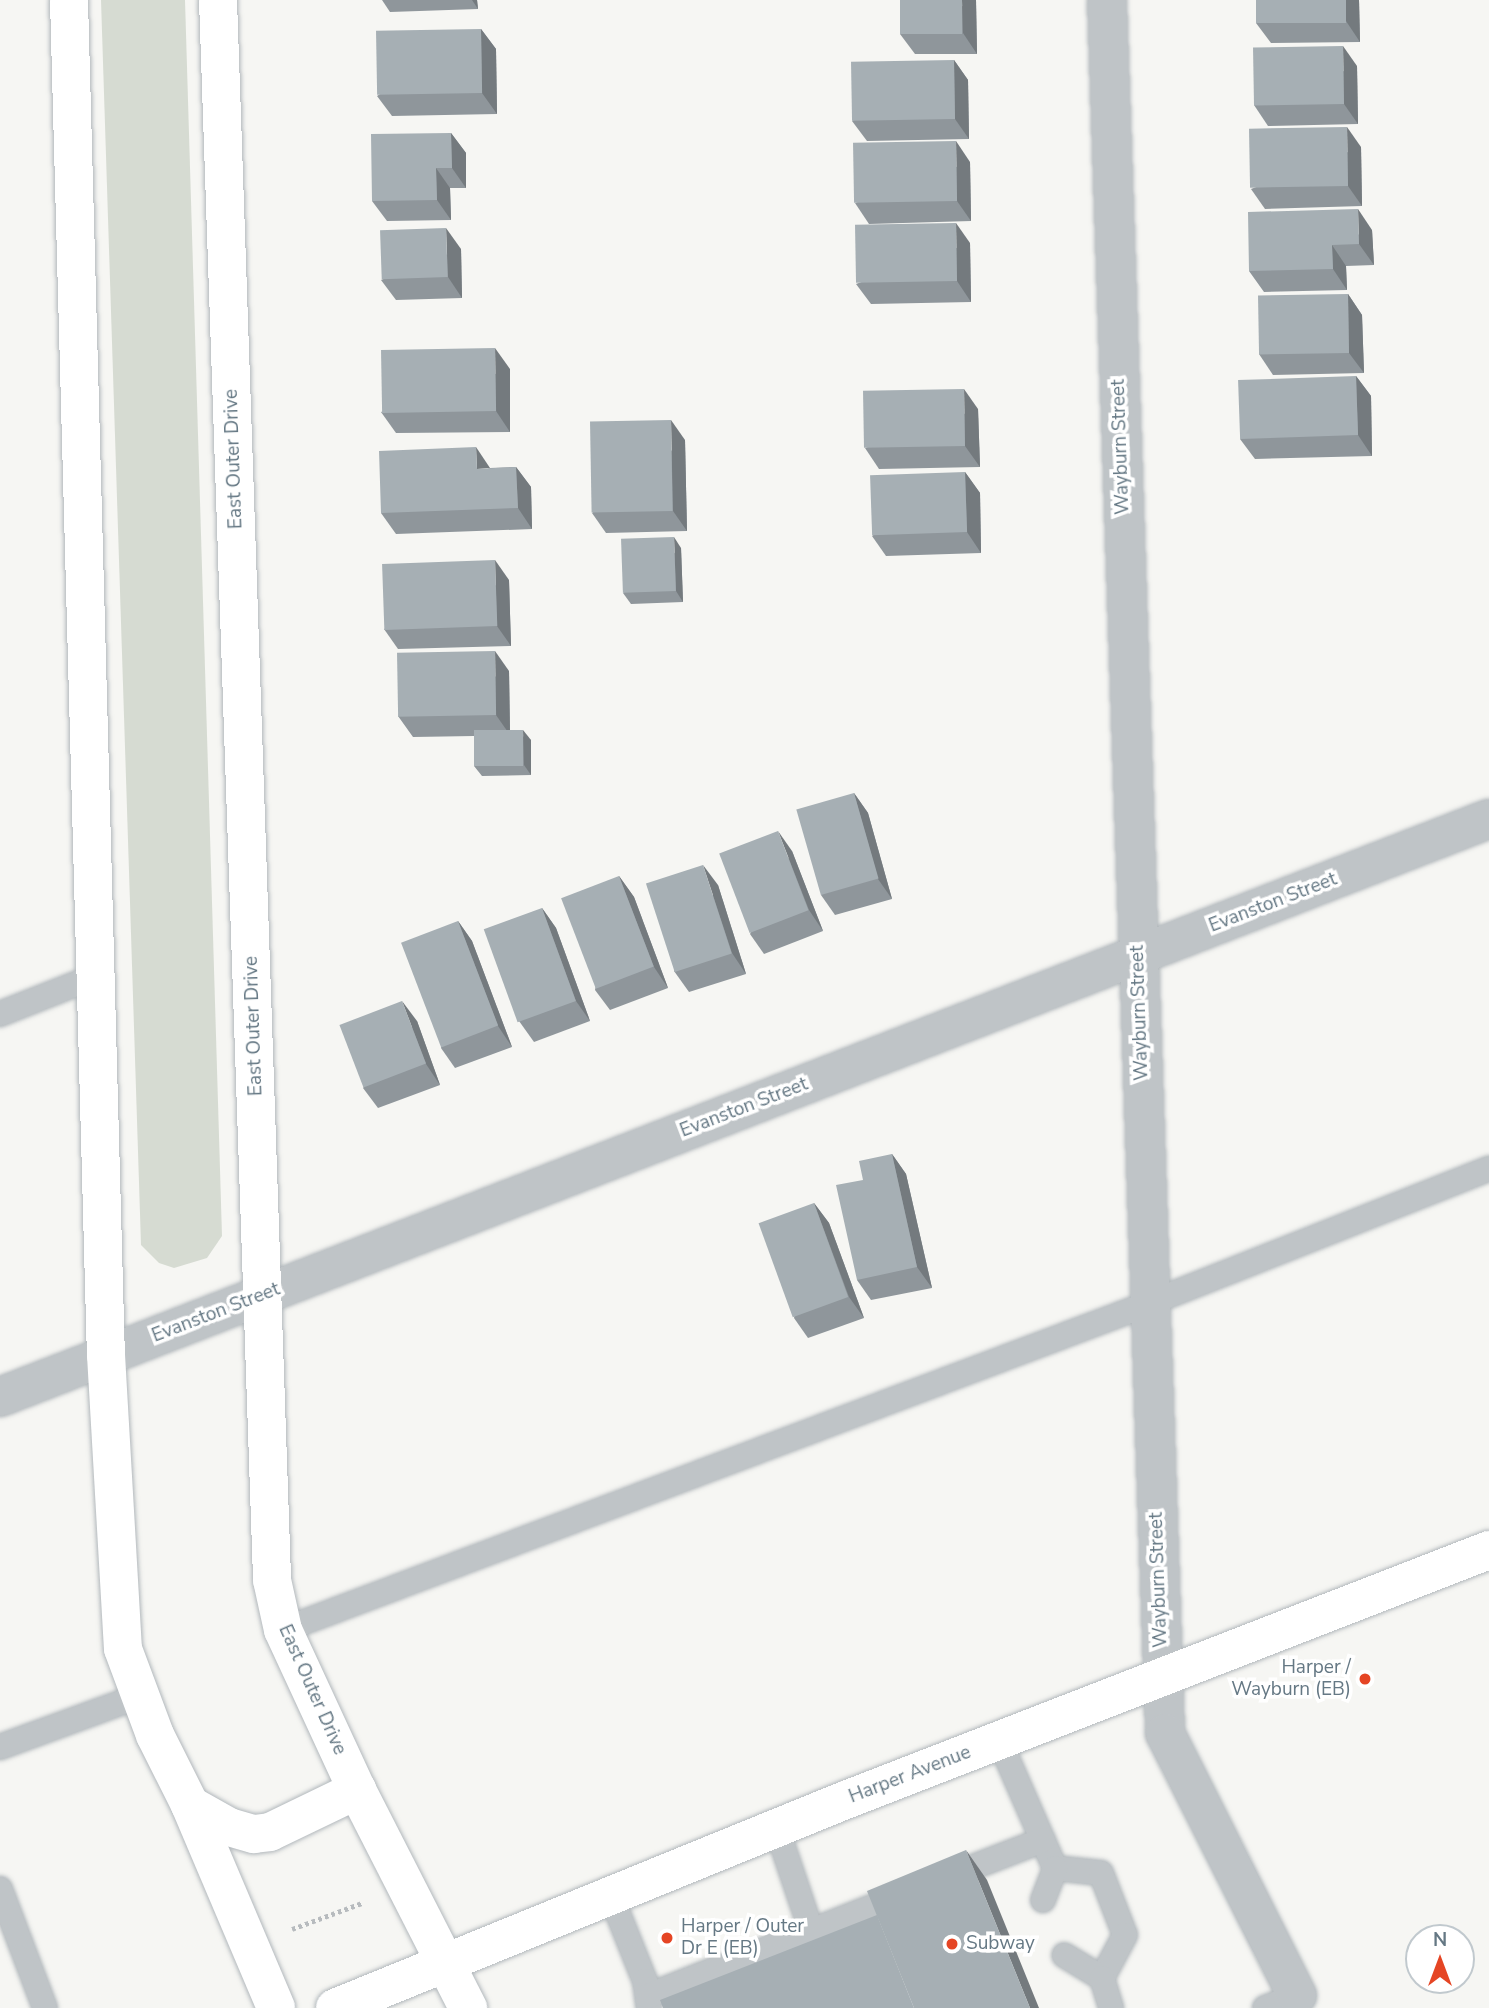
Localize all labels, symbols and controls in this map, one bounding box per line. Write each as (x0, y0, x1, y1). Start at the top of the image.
street label: Wayburn Street (1107, 379, 1135, 515)
street label: East Outer Drive (220, 389, 248, 529)
street label: Evanston Street (1206, 868, 1340, 938)
street label: Wayburn Street (1126, 945, 1154, 1081)
street label: East Outer Drive (240, 956, 268, 1096)
street label: Evanston Street (677, 1073, 811, 1143)
street label: Evanston Street (149, 1278, 283, 1348)
street label: Wayburn Street (1145, 1512, 1173, 1648)
street label: East Outer Drive (273, 1621, 351, 1759)
place label: Harper / Wayburn (EB) (1231, 1657, 1351, 1701)
marker: Harper / Wayburn (EB) (1357, 1671, 1373, 1687)
street label: Harper Avenue (846, 1741, 974, 1809)
place label: Harper / Outer Dr E (EB) (681, 1916, 804, 1960)
north arrow (1405, 1924, 1475, 1994)
text: N (1433, 1927, 1447, 1953)
marker: Harper / Outer Dr E (EB) (659, 1930, 675, 1946)
place label: Subway (966, 1933, 1035, 1955)
marker: Subway (944, 1936, 960, 1952)

